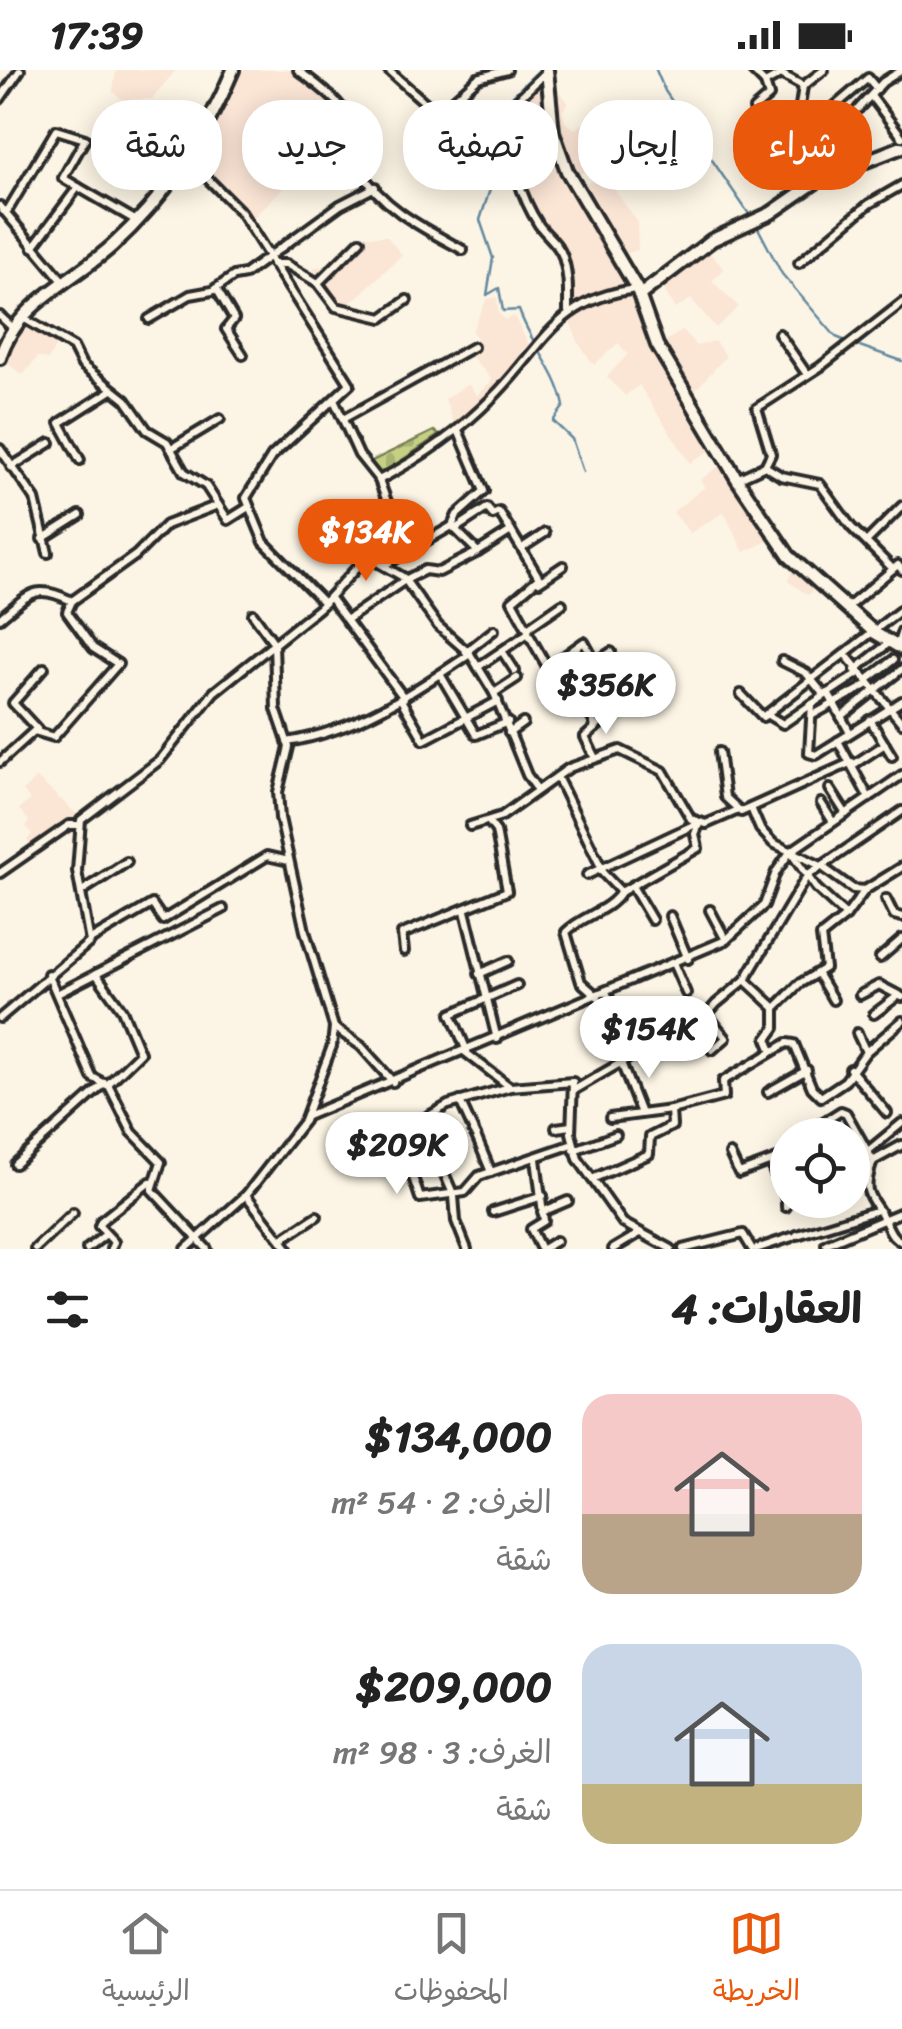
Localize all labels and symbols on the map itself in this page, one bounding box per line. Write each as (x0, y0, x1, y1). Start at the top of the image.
pin: $134K (296, 499, 436, 584)
pin: $356K (536, 652, 676, 737)
pin: $154K (579, 996, 719, 1081)
pin: $209K (327, 1112, 467, 1197)

